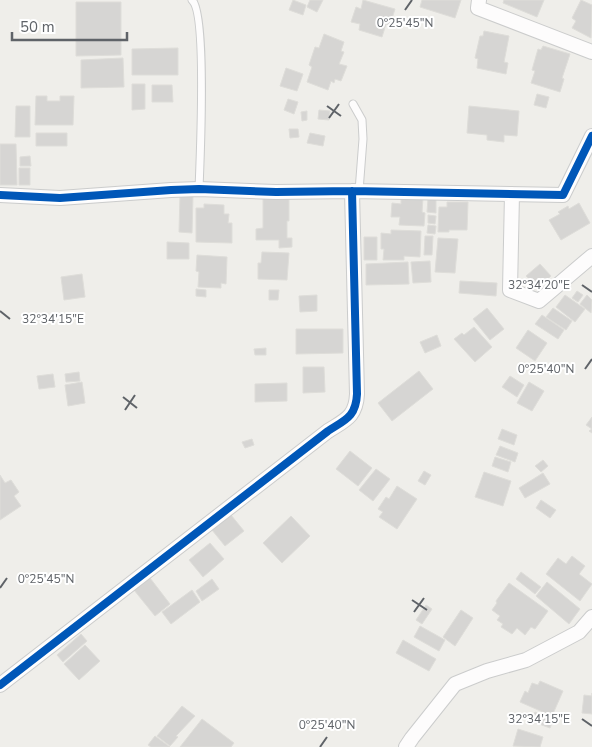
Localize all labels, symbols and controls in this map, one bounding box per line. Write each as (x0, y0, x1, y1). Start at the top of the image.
scale bar (12, 10, 128, 42)
text: 0°25'45"N (377, 15, 433, 31)
text: 50 m (20, 17, 55, 37)
text: 32°34'20"E (508, 277, 570, 293)
text: 32°34'15"E (22, 311, 84, 327)
text: 0°25'40"N (518, 361, 574, 377)
text: 0°25'45"N (18, 571, 74, 587)
text: 32°34'15"E (508, 711, 570, 727)
text: 0°25'40"N (299, 717, 355, 733)

